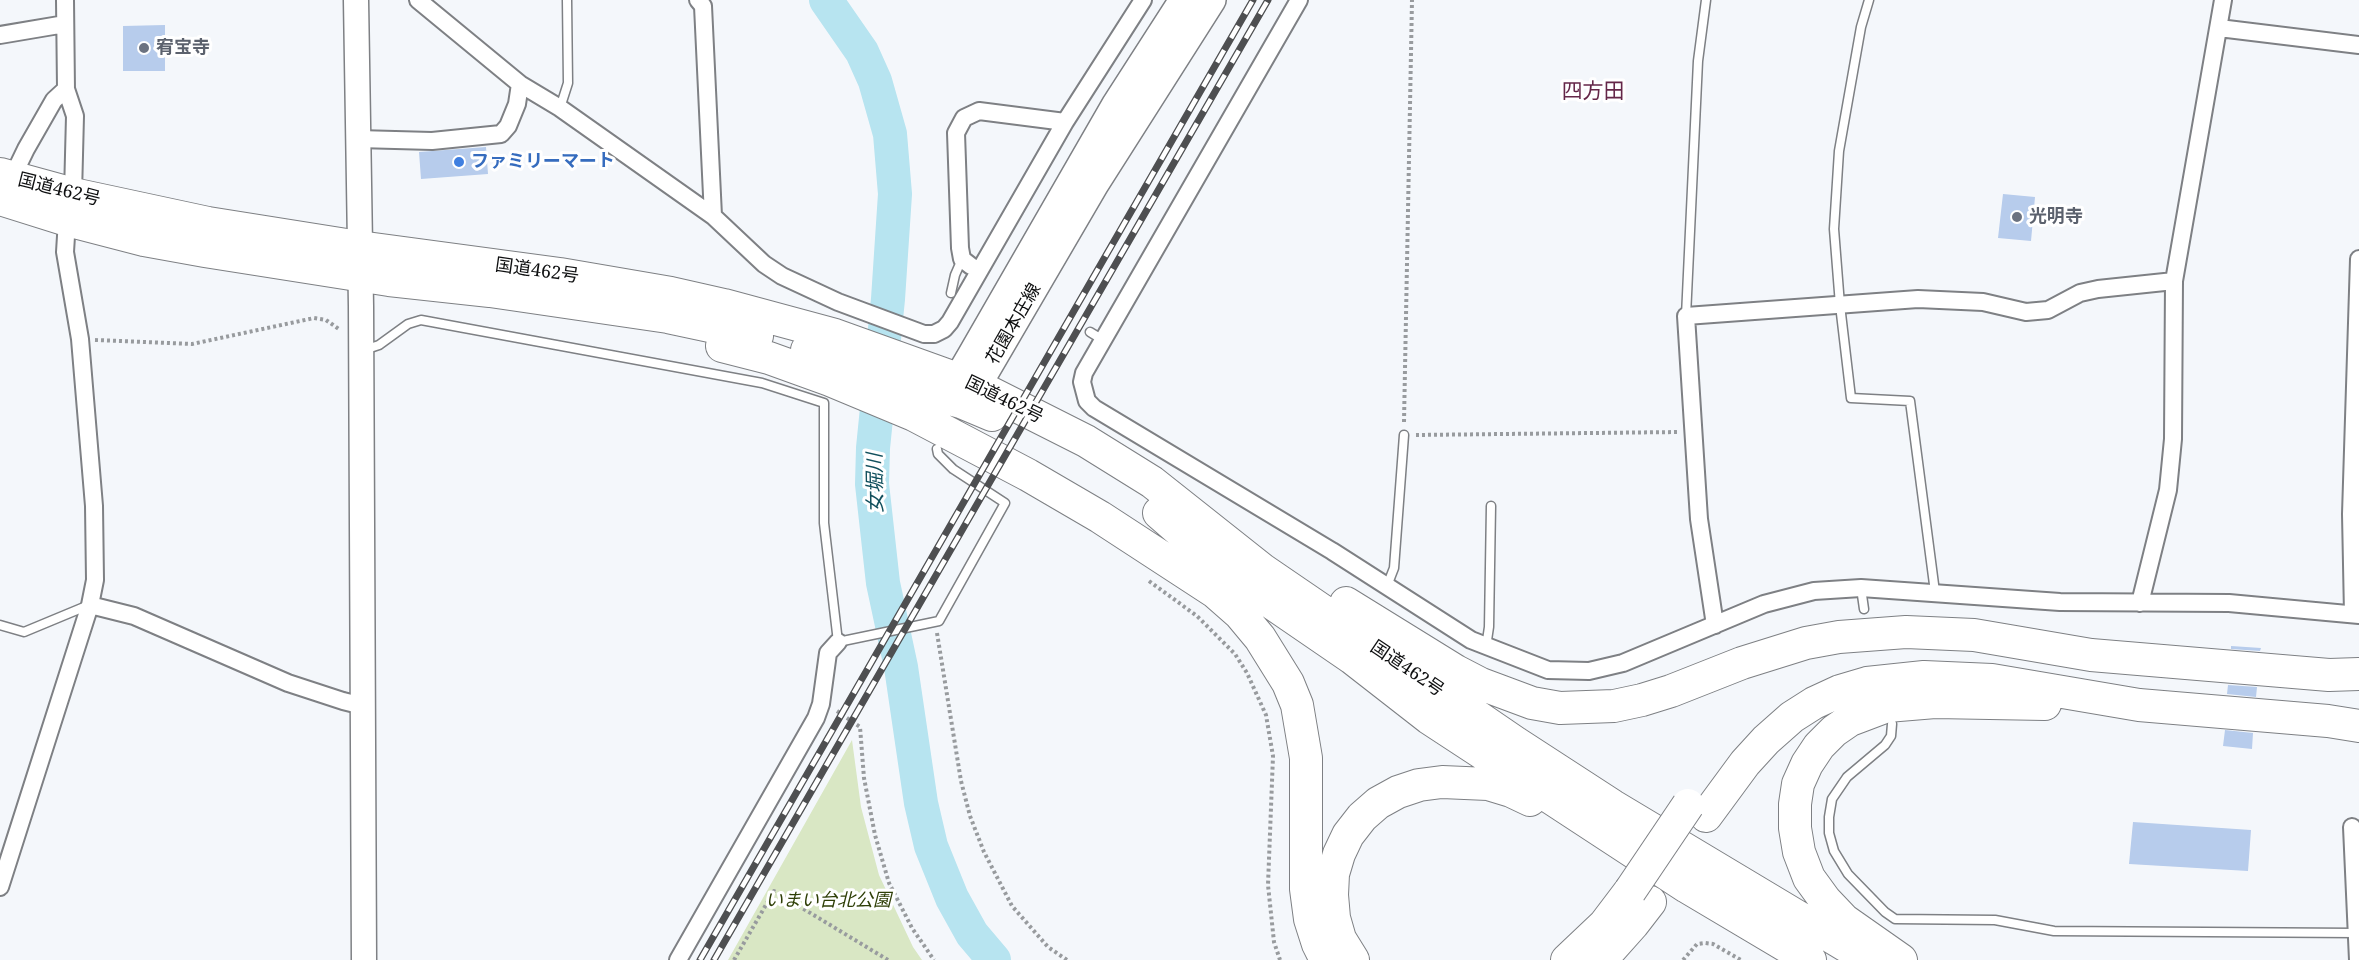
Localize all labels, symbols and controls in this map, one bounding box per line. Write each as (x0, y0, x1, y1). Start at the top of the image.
place label: 宥宝寺 (156, 37, 210, 59)
marker: 宥宝寺 (137, 41, 151, 55)
district label: 四方田 (1562, 79, 1624, 105)
place label: ファミリーマート (471, 151, 615, 173)
marker: ファミリーマート (452, 155, 466, 169)
street label: 国道462号 (16, 169, 102, 211)
place label: 光明寺 (2029, 206, 2083, 228)
marker: 光明寺 (2010, 210, 2024, 224)
street label: 国道462号 (494, 254, 580, 288)
street label: 花園本庄線 (982, 280, 1046, 368)
street label: 国道462号 (961, 372, 1047, 428)
water label: 女堀川 (863, 453, 889, 513)
street label: 国道462号 (1366, 637, 1448, 701)
park label: いまい台北公園 (765, 890, 891, 912)

